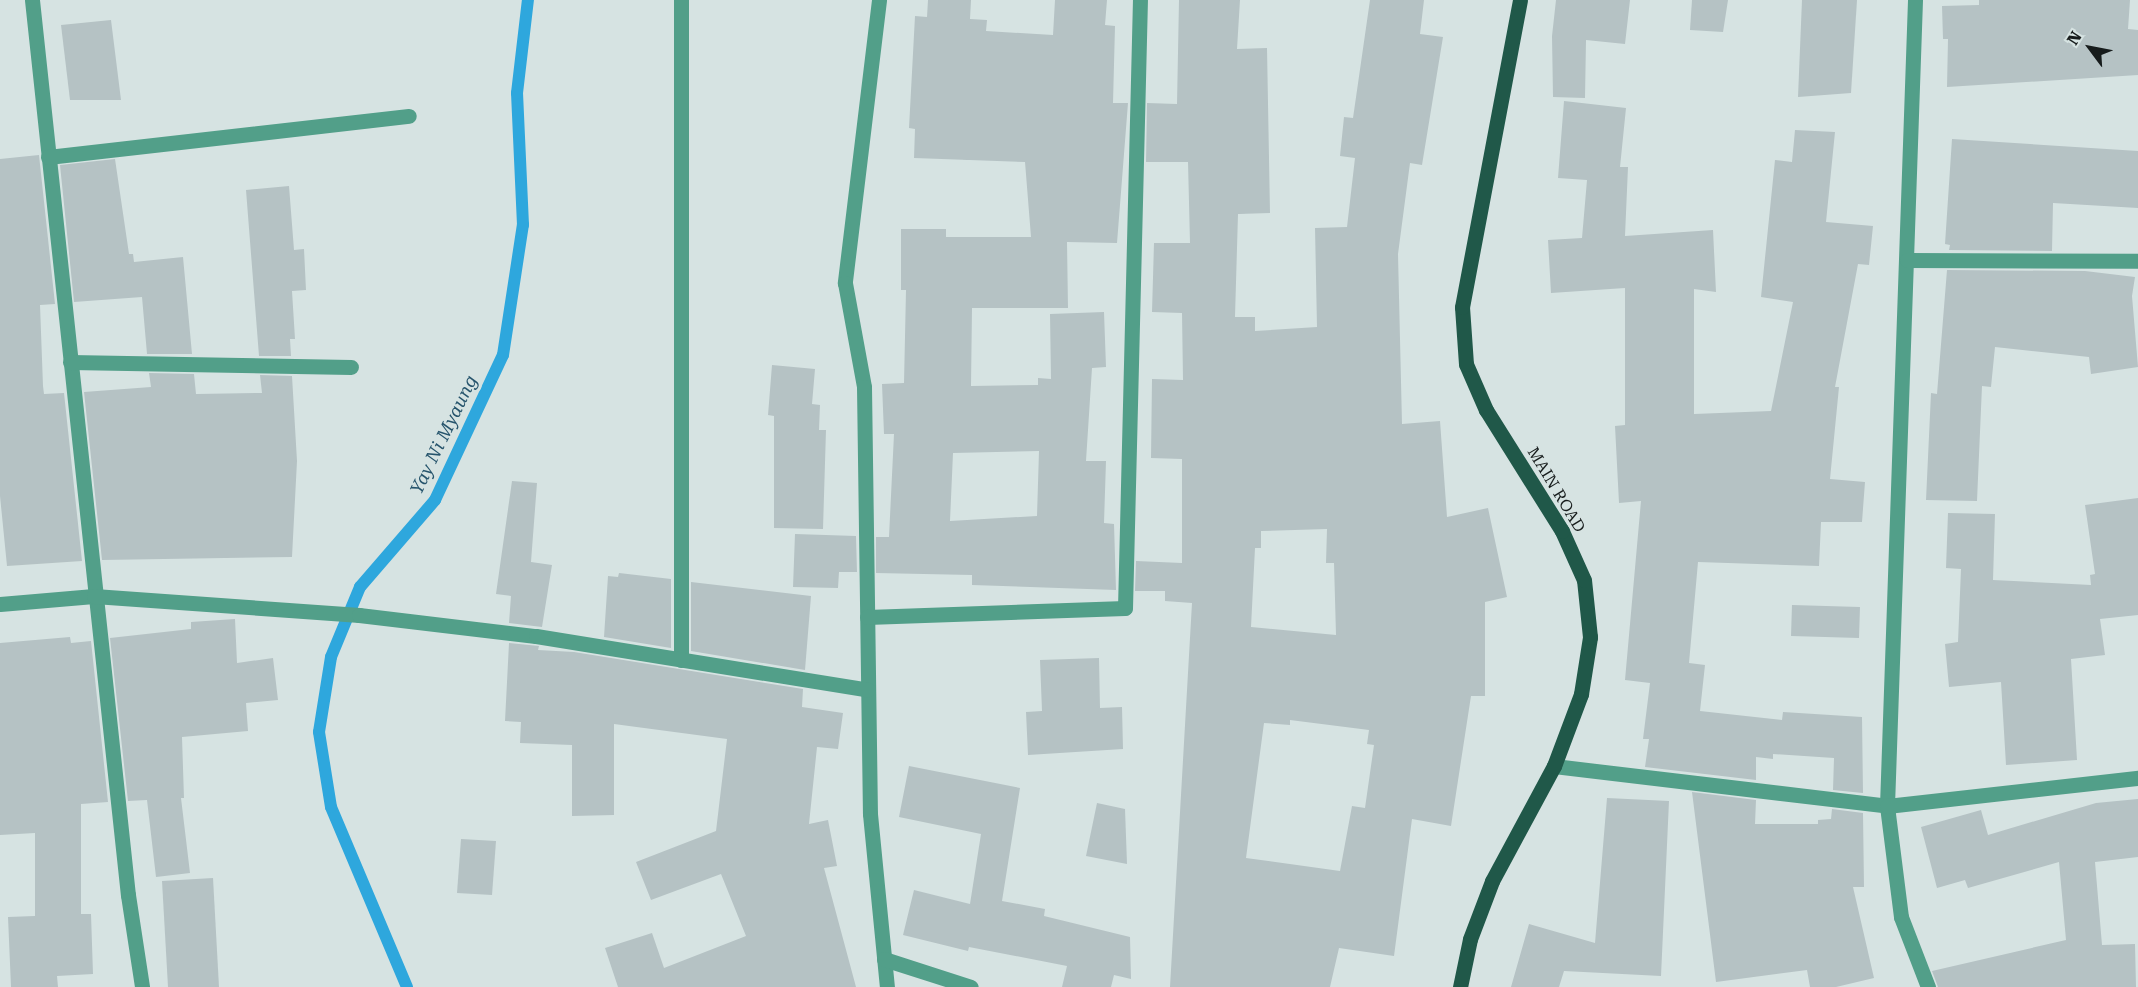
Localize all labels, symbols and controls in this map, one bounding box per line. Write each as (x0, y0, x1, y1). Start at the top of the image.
north arrow (2060, 18, 2120, 78)
text: N (2063, 28, 2086, 48)
water label: Yay Ni Myaung (406, 372, 482, 498)
street label: MAIN ROAD (1523, 444, 1589, 536)

